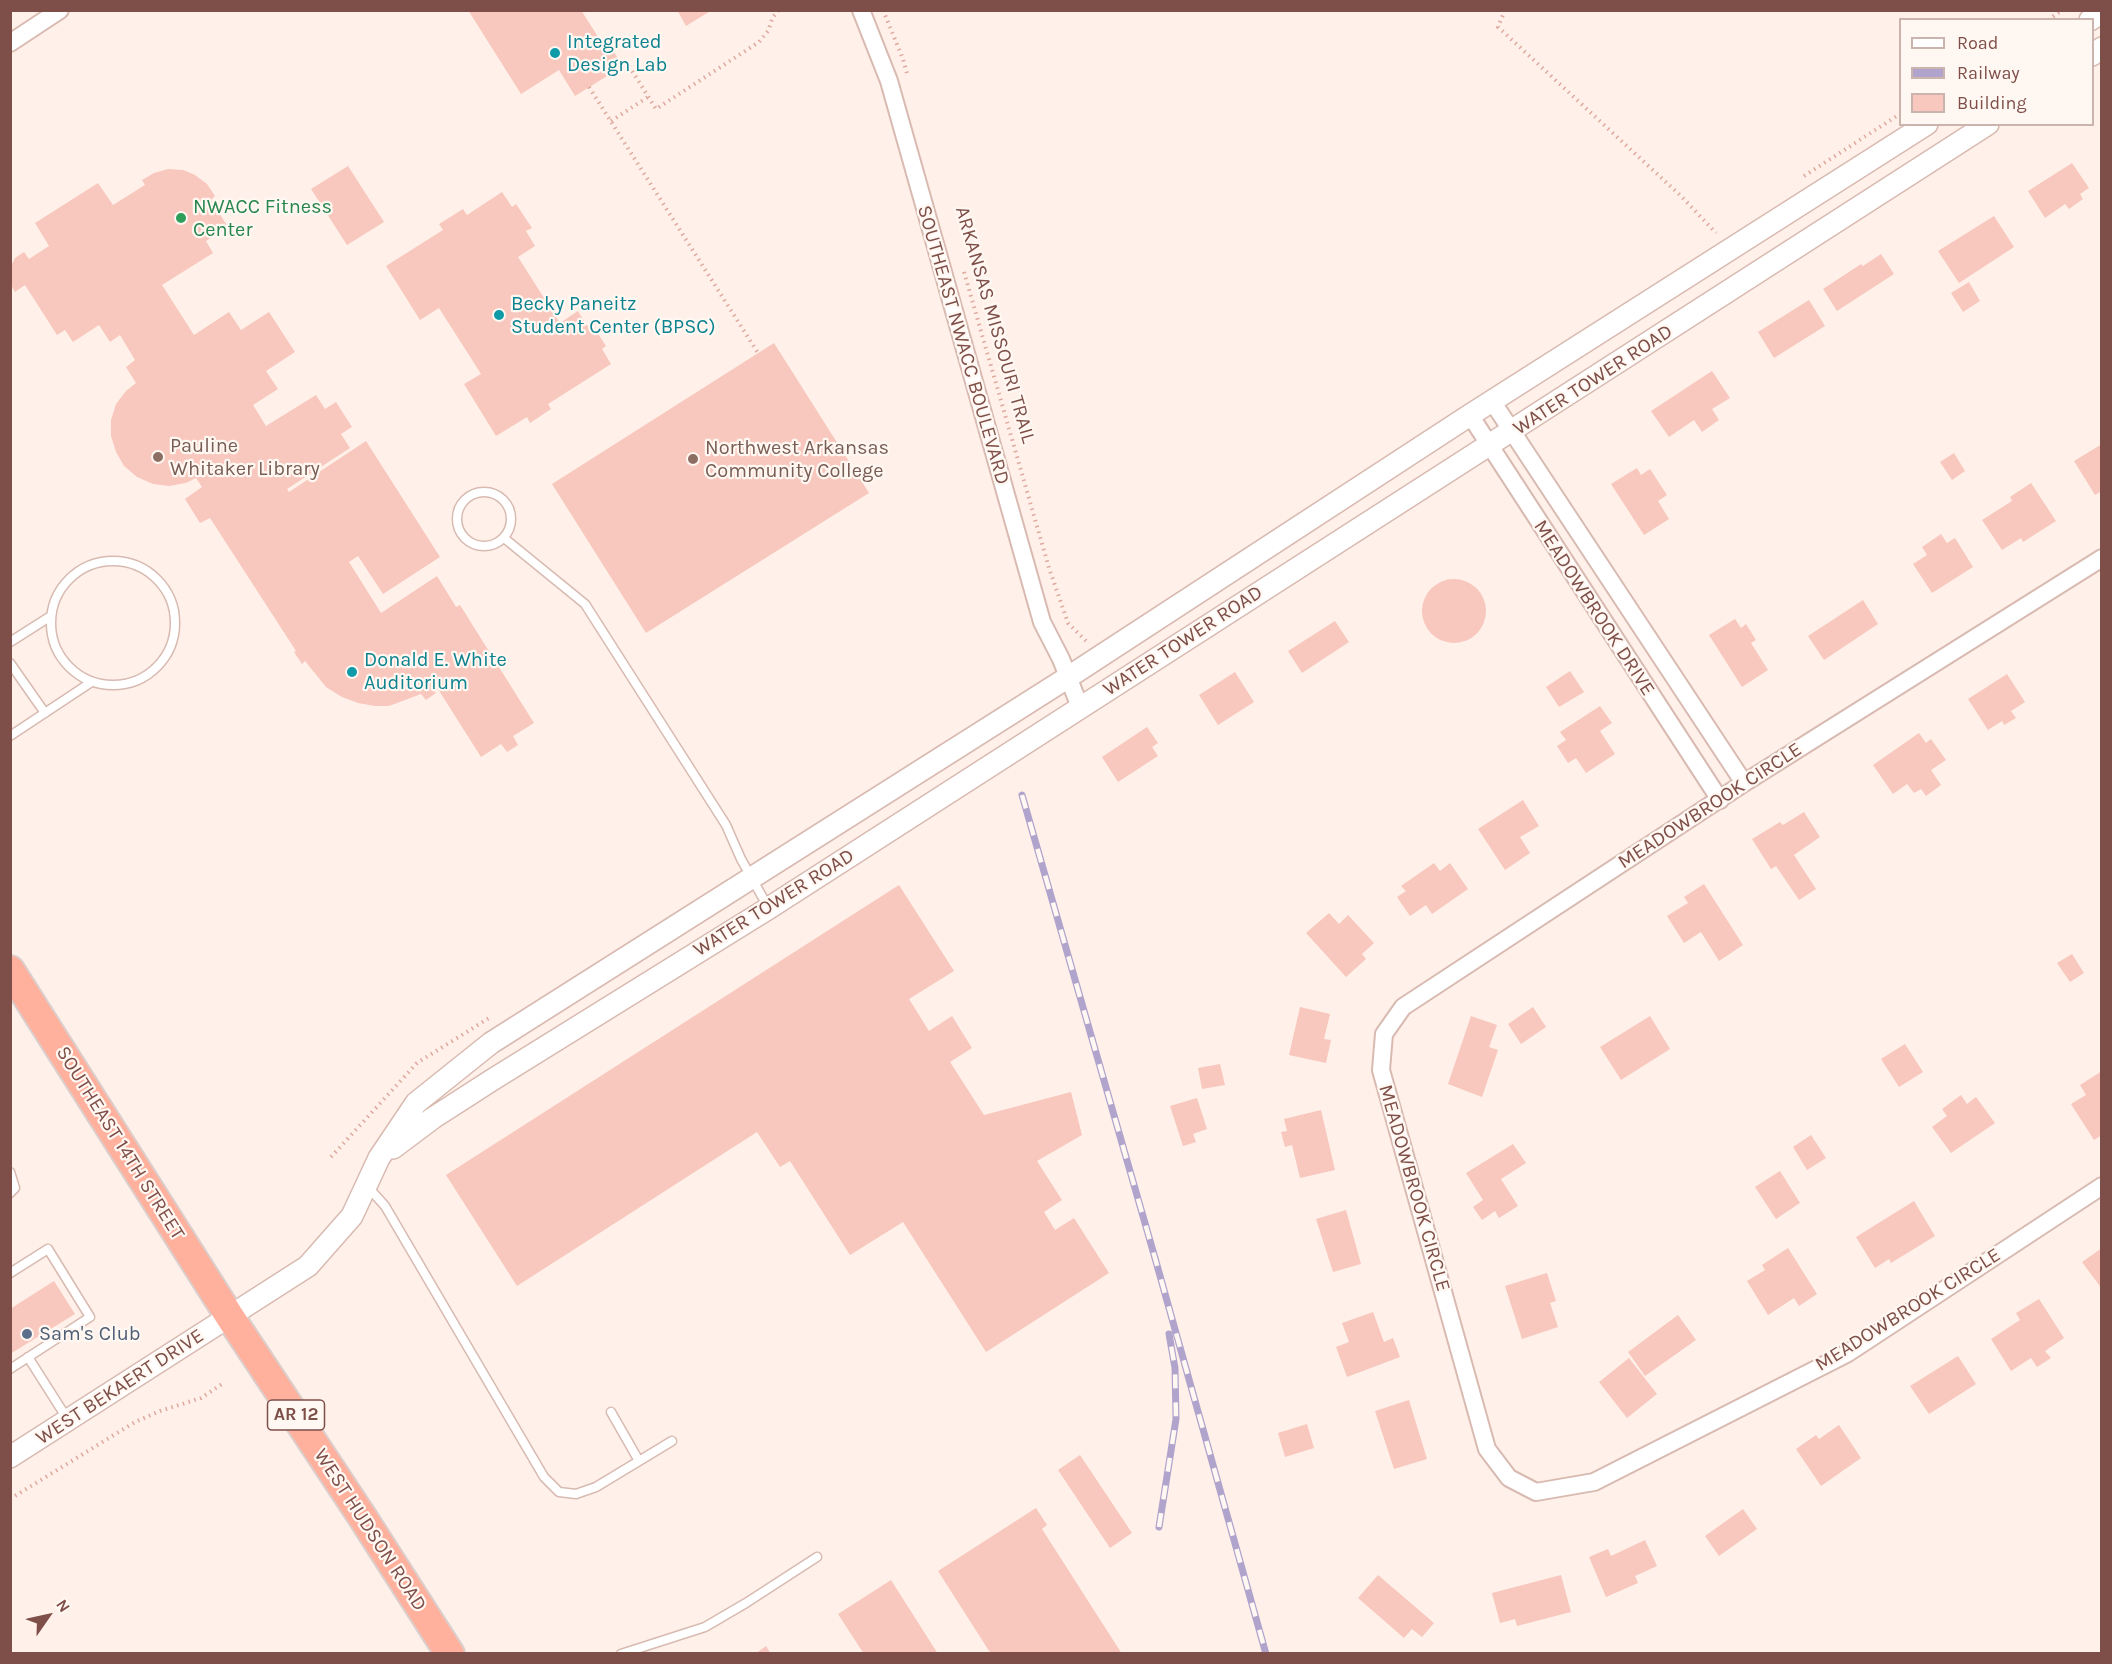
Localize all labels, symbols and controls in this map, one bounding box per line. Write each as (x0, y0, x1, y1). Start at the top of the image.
legend (1899, 18, 2094, 126)
place label: Integrated Design Lab (567, 30, 667, 77)
text: Road (1957, 32, 1998, 54)
marker: Integrated Design Lab (548, 46, 562, 60)
text: Railway (1957, 62, 2020, 84)
text: Building (1957, 92, 2027, 114)
place label: NWACC Fitness Center (193, 195, 332, 242)
street label: SOUTHEAST NWACC BOULEVARD (912, 203, 1014, 487)
street label: ARKANSAS MISSOURI TRAIL (950, 204, 1040, 446)
marker: NWACC Fitness Center (174, 211, 188, 225)
place label: Becky Paneitz Student Center (BPSC) (511, 292, 716, 339)
marker: Becky Paneitz Student Center (BPSC) (492, 308, 506, 322)
street label: WATER TOWER ROAD (1509, 320, 1677, 440)
place label: Pauline Whitaker Library (170, 434, 320, 481)
place label: Northwest Arkansas Community College (705, 436, 889, 483)
marker: Pauline Whitaker Library (151, 450, 165, 464)
marker: Northwest Arkansas Community College (686, 452, 700, 466)
street label: MEADOWBROOK DRIVE (1528, 516, 1660, 700)
street label: WATER TOWER ROAD (1099, 581, 1267, 701)
place label: Donald E. White Auditorium (364, 648, 507, 695)
marker: Donald E. White Auditorium (345, 665, 359, 679)
street label: MEADOWBROOK CIRCLE (1614, 738, 1806, 874)
street label: WATER TOWER ROAD (689, 844, 859, 962)
street label: SOUTHEAST 14TH STREET (51, 1042, 189, 1244)
street label: MEADOWBROOK CIRCLE (1373, 1082, 1455, 1294)
street label: MEADOWBROOK CIRCLE (1811, 1243, 2005, 1377)
place label: Sam's Club (39, 1322, 141, 1346)
street label: WEST BEKAERT DRIVE (32, 1324, 208, 1450)
marker: Sam's Club (20, 1327, 34, 1341)
road number: AR 12 (268, 1400, 324, 1430)
street label: WEST HUDSON ROAD (309, 1444, 431, 1616)
north arrow (18, 1586, 78, 1646)
text: N (52, 1596, 74, 1616)

